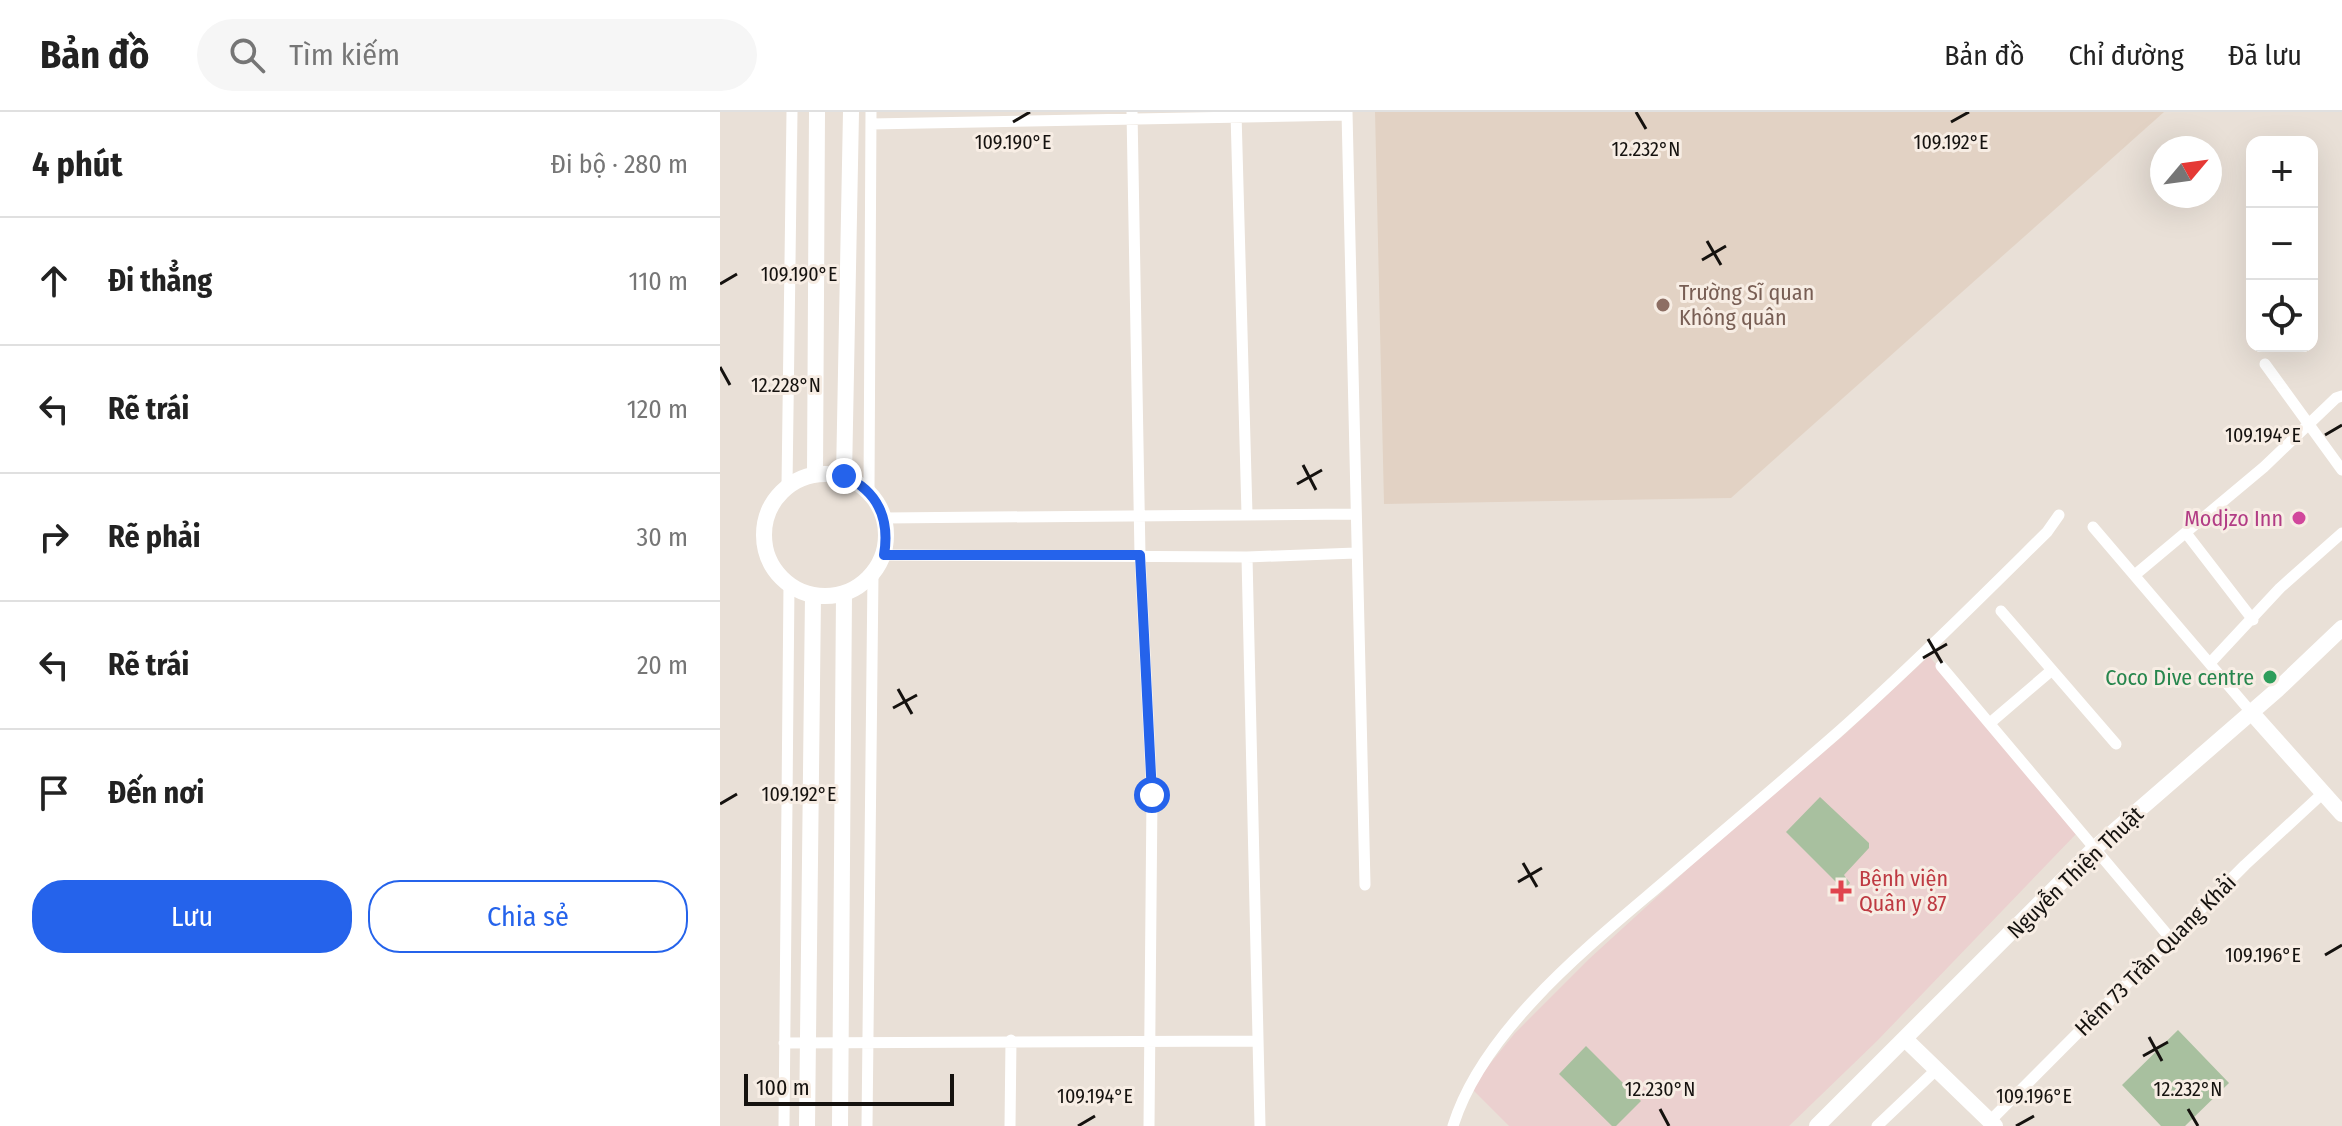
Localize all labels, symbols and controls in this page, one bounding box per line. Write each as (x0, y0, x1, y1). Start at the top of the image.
search box (197, 19, 757, 91)
text: Bản đồ (40, 32, 149, 78)
icon: search (225, 33, 269, 77)
text: Tìm kiếm (289, 37, 400, 73)
text: Bản đồ (1944, 39, 2024, 72)
text: Chỉ đường (2068, 39, 2184, 72)
text: Đã lưu (2228, 39, 2302, 72)
text: 109.190°E (975, 130, 1051, 154)
text: 109.192°E (1914, 130, 1988, 154)
north arrow (2150, 136, 2222, 208)
map controls (2246, 136, 2318, 352)
button: + (2246, 136, 2318, 208)
text: 12.232°N (1612, 137, 1680, 161)
text: 4 phút (32, 144, 122, 185)
text: Đi bộ · 280 m (551, 149, 688, 180)
button: − (2246, 208, 2318, 280)
icon: ahead (32, 259, 76, 303)
text: 109.190°E (761, 262, 837, 286)
text: Đi thẳng (108, 263, 212, 299)
text: 110 m (628, 266, 688, 297)
place label: Trường Sĩ quan Không quân (1679, 279, 1814, 331)
button: locate (2246, 280, 2318, 352)
marker: Trường Sĩ quan Không quân (1654, 296, 1672, 314)
text: 12.228°N (751, 373, 821, 397)
icon: left (32, 387, 76, 431)
text: Rẽ trái (108, 391, 189, 427)
text: 120 m (627, 394, 688, 425)
text: 109.194°E (2225, 423, 2301, 447)
route end (826, 458, 862, 494)
place label: Modjzo Inn (2184, 505, 2283, 532)
marker: Modjzo Inn (2290, 509, 2308, 527)
icon: right (32, 515, 76, 559)
text: Rẽ phải (108, 519, 201, 555)
text: 30 m (637, 522, 688, 553)
icon: left (32, 643, 76, 687)
text: Rẽ trái (108, 647, 189, 683)
text: 20 m (637, 650, 688, 681)
place label: Coco Dive centre (2105, 664, 2254, 691)
marker: Coco Dive centre (2261, 668, 2279, 686)
icon: arrive (32, 771, 76, 815)
text: Đến nơi (108, 775, 204, 811)
route start (1134, 777, 1170, 813)
text: 109.192°E (762, 782, 836, 806)
street label: Nguyễn Thiện Thuật (2002, 800, 2150, 944)
place label: Bệnh viện Quân y 87 (1859, 865, 1948, 917)
street label: Hẻm 73 Trần Quang Khải (2069, 869, 2242, 1042)
button: Lưu (32, 880, 352, 953)
button: Chia sẻ (368, 880, 688, 953)
marker: Bệnh viện Quân y 87 (1830, 880, 1852, 902)
text: 109.196°E (2225, 943, 2301, 967)
scale bar (744, 1070, 954, 1106)
text: 100 m (756, 1074, 810, 1101)
text: 12.230°N (1625, 1077, 1695, 1101)
text: 12.232°N (2154, 1077, 2222, 1101)
text: 109.194°E (1057, 1084, 1133, 1108)
text: 109.196°E (1996, 1084, 2072, 1108)

